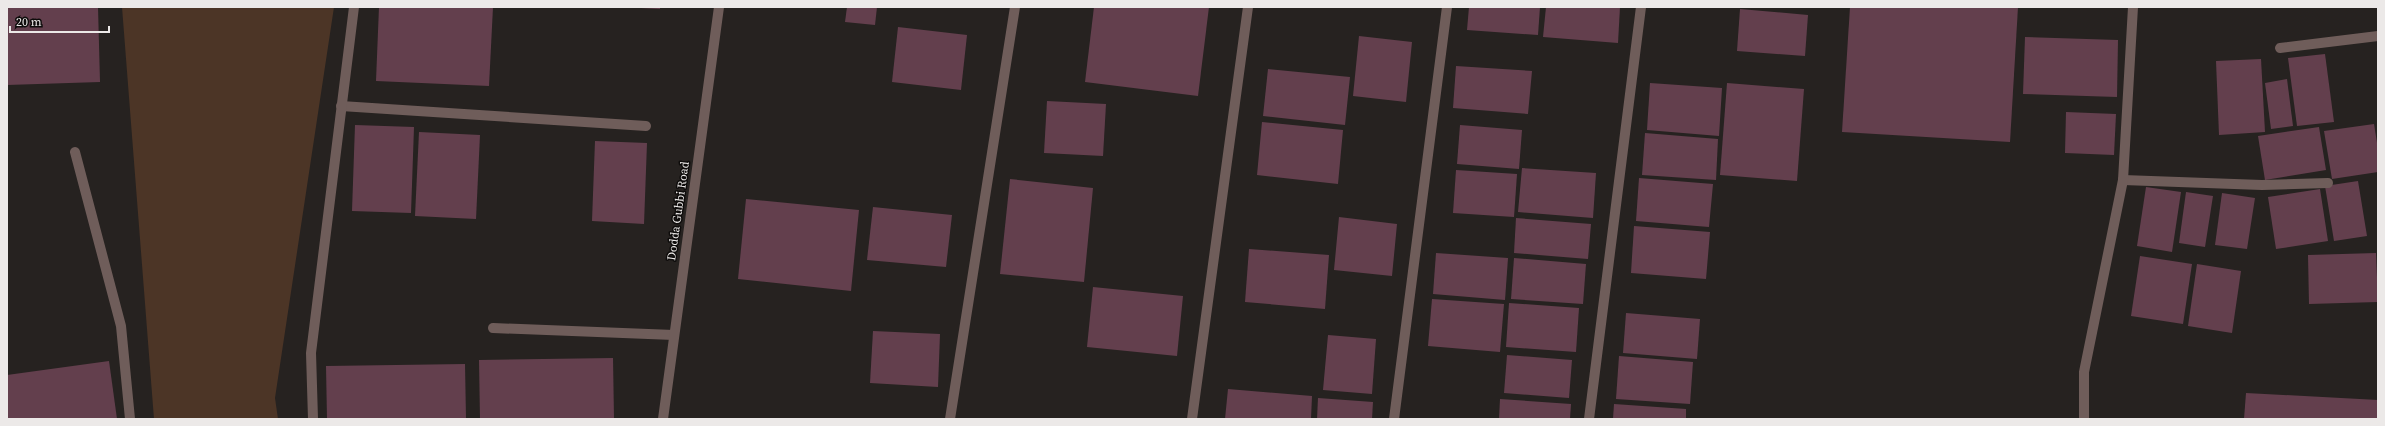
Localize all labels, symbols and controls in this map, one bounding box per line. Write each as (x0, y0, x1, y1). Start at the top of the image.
scale bar (10, 8, 109, 34)
text: 20 m (16, 14, 42, 30)
street label: Dodda Gubbi Road (663, 160, 693, 262)

